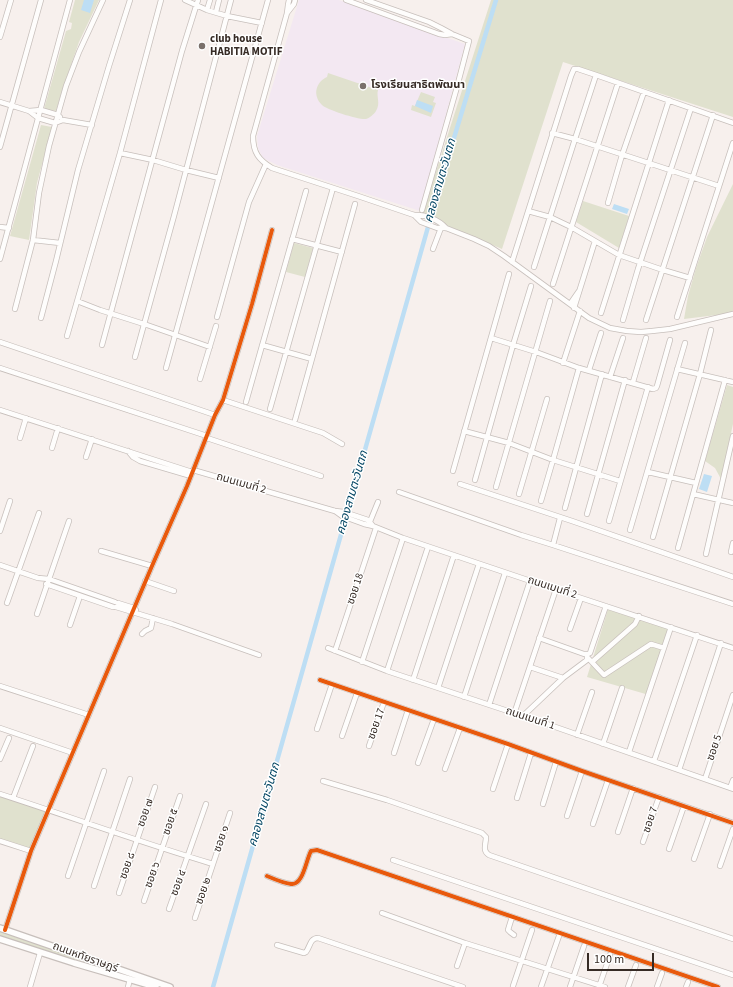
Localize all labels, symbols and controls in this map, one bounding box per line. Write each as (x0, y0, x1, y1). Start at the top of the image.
place label: club house HABITIA MOTIF (210, 33, 282, 59)
marker: club house HABITIA MOTIF (197, 41, 207, 51)
place label: โรงเรียนสาธิตพัฒนา (371, 79, 465, 93)
marker: โรงเรียนสาธิตพัฒนา (358, 81, 368, 91)
water label: คลองสามตะวันตก (422, 137, 460, 225)
water label: คลองสามตะวันตก (334, 449, 372, 537)
street label: ถนนเมนที่ 2 (215, 471, 267, 497)
street label: ซอย 18 (345, 572, 367, 606)
street label: ถนนเมนที่ 2 (526, 574, 578, 602)
street label: ถนนเมนที่ 1 (504, 705, 556, 733)
street label: ซอย 17 (366, 707, 388, 741)
street label: ซอย 5 (704, 733, 726, 763)
water label: คลองสามตะวันตก (246, 761, 284, 849)
street label: ซอย ๗ (135, 797, 157, 829)
street label: ซอย 7 (641, 805, 661, 835)
street label: ซอย ๕ (161, 807, 181, 837)
street label: ซอย ๑ (212, 824, 232, 854)
street label: ซอย ๘ (117, 851, 139, 881)
street label: ซอย ๖ (142, 860, 164, 890)
street label: ซอย ๔ (168, 868, 190, 898)
street label: ซอย ๒ (193, 876, 215, 906)
street label: ถนนหทัยราษฎร์ (50, 940, 120, 976)
scale bar (589, 945, 656, 971)
text: 100 m (594, 951, 624, 968)

